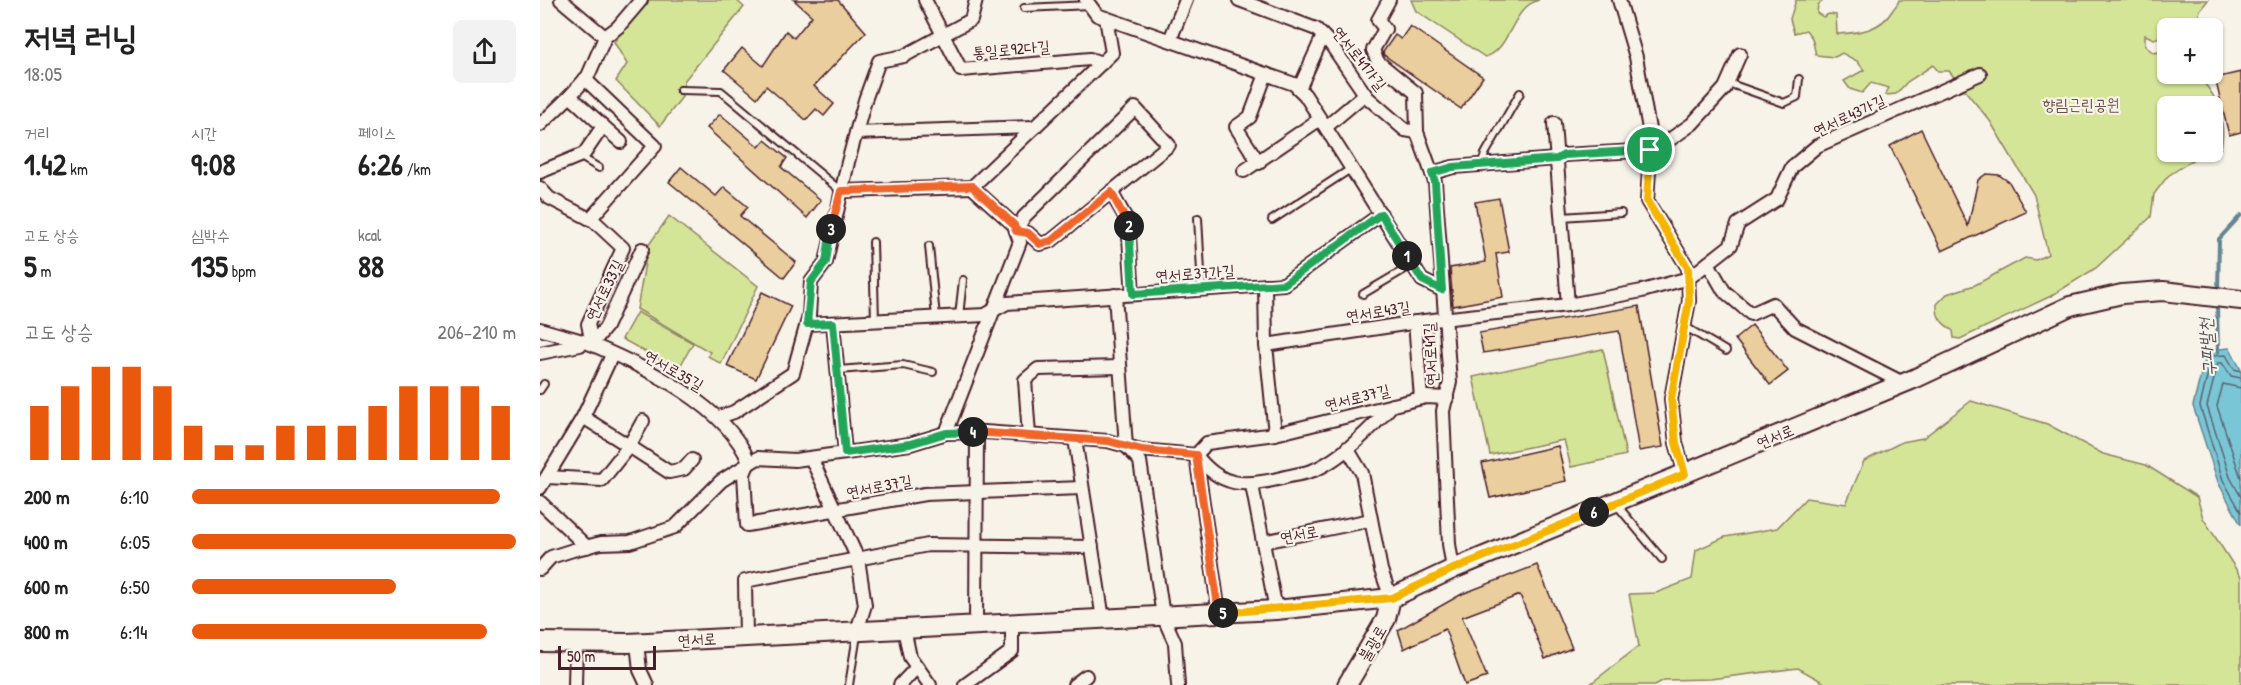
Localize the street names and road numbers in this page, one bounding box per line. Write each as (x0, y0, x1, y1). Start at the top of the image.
street label: 연서로41가길 (1328, 21, 1392, 95)
street label: 통일로92다길 (971, 35, 1051, 63)
street label: 연서로43가길 (1809, 89, 1889, 141)
street label: 연서로33길 (580, 255, 628, 324)
street label: 연서로37가길 (1155, 259, 1236, 287)
street label: 연서로43길 (1344, 295, 1412, 327)
street label: 연서로41길 (1417, 322, 1443, 386)
street label: 연서로35길 (640, 344, 708, 396)
street label: 연서로37길 (1322, 378, 1392, 416)
street label: 연서로 (1753, 418, 1797, 454)
street label: 연서로37길 (844, 469, 914, 503)
street label: 연서로 (1278, 520, 1320, 548)
street label: 불광로 (1353, 621, 1391, 665)
street label: 연서로 (677, 627, 717, 651)

